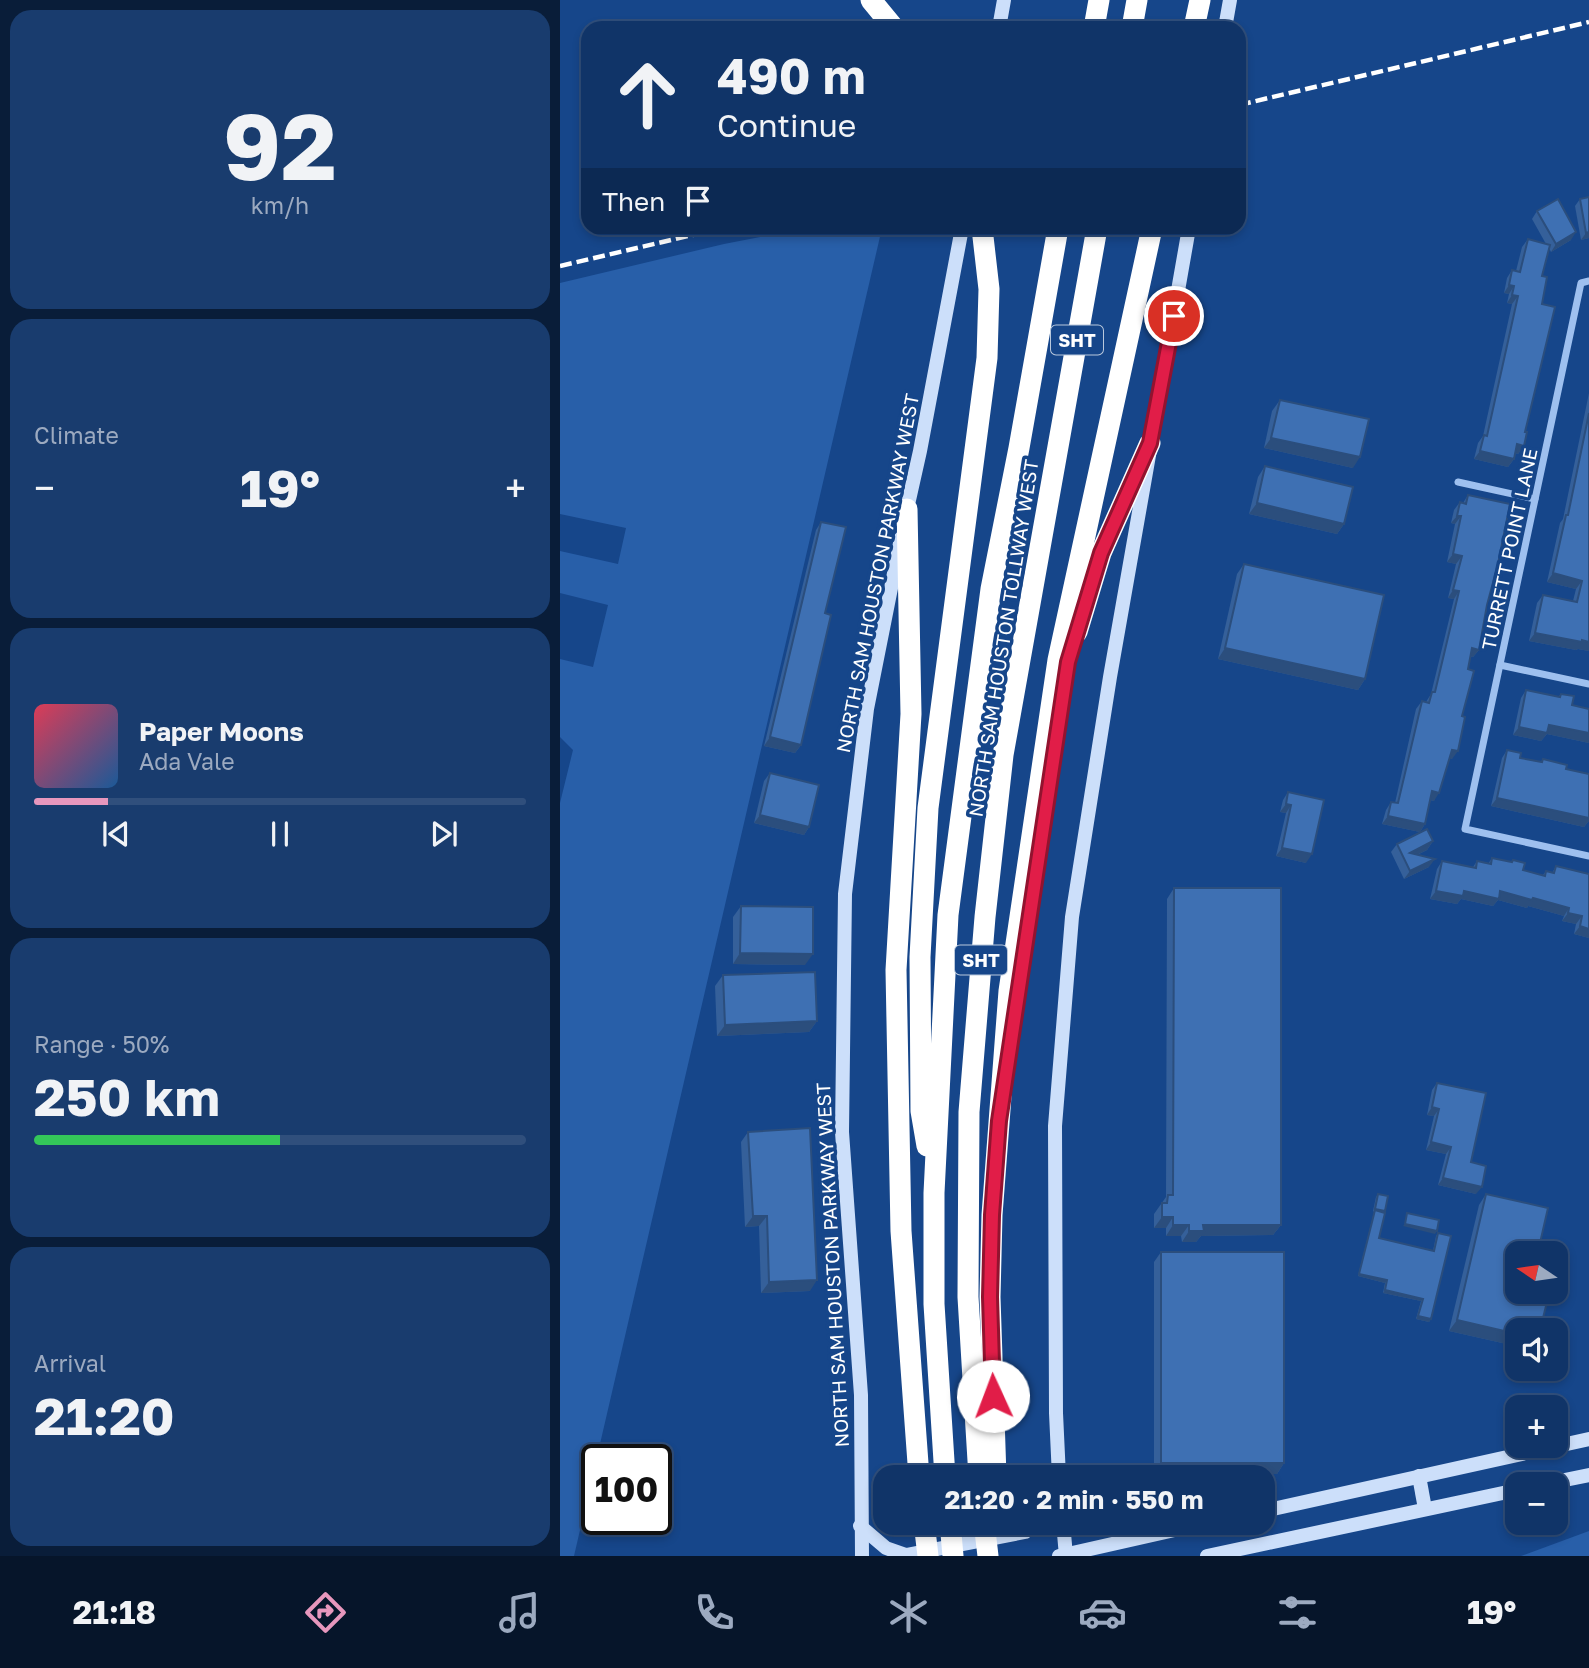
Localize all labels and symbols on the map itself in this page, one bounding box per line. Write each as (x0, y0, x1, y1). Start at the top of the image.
pin (1144, 286, 1204, 346)
road number: SHT (1051, 326, 1103, 354)
street label: NORTH SAM HOUSTON PARKWAY WEST (831, 391, 923, 754)
street label: TURRETT POINT LANE (1476, 446, 1542, 652)
street label: NORTH SAM HOUSTON TOLLWAY WEST (963, 458, 1043, 818)
road number: SHT (955, 945, 1007, 974)
street label: NORTH SAM HOUSTON PARKWAY WEST (811, 1082, 853, 1448)
north arrow (1505, 1241, 1568, 1304)
position arrow (956, 1359, 1030, 1433)
speed limit sign: 100 (581, 1444, 672, 1535)

